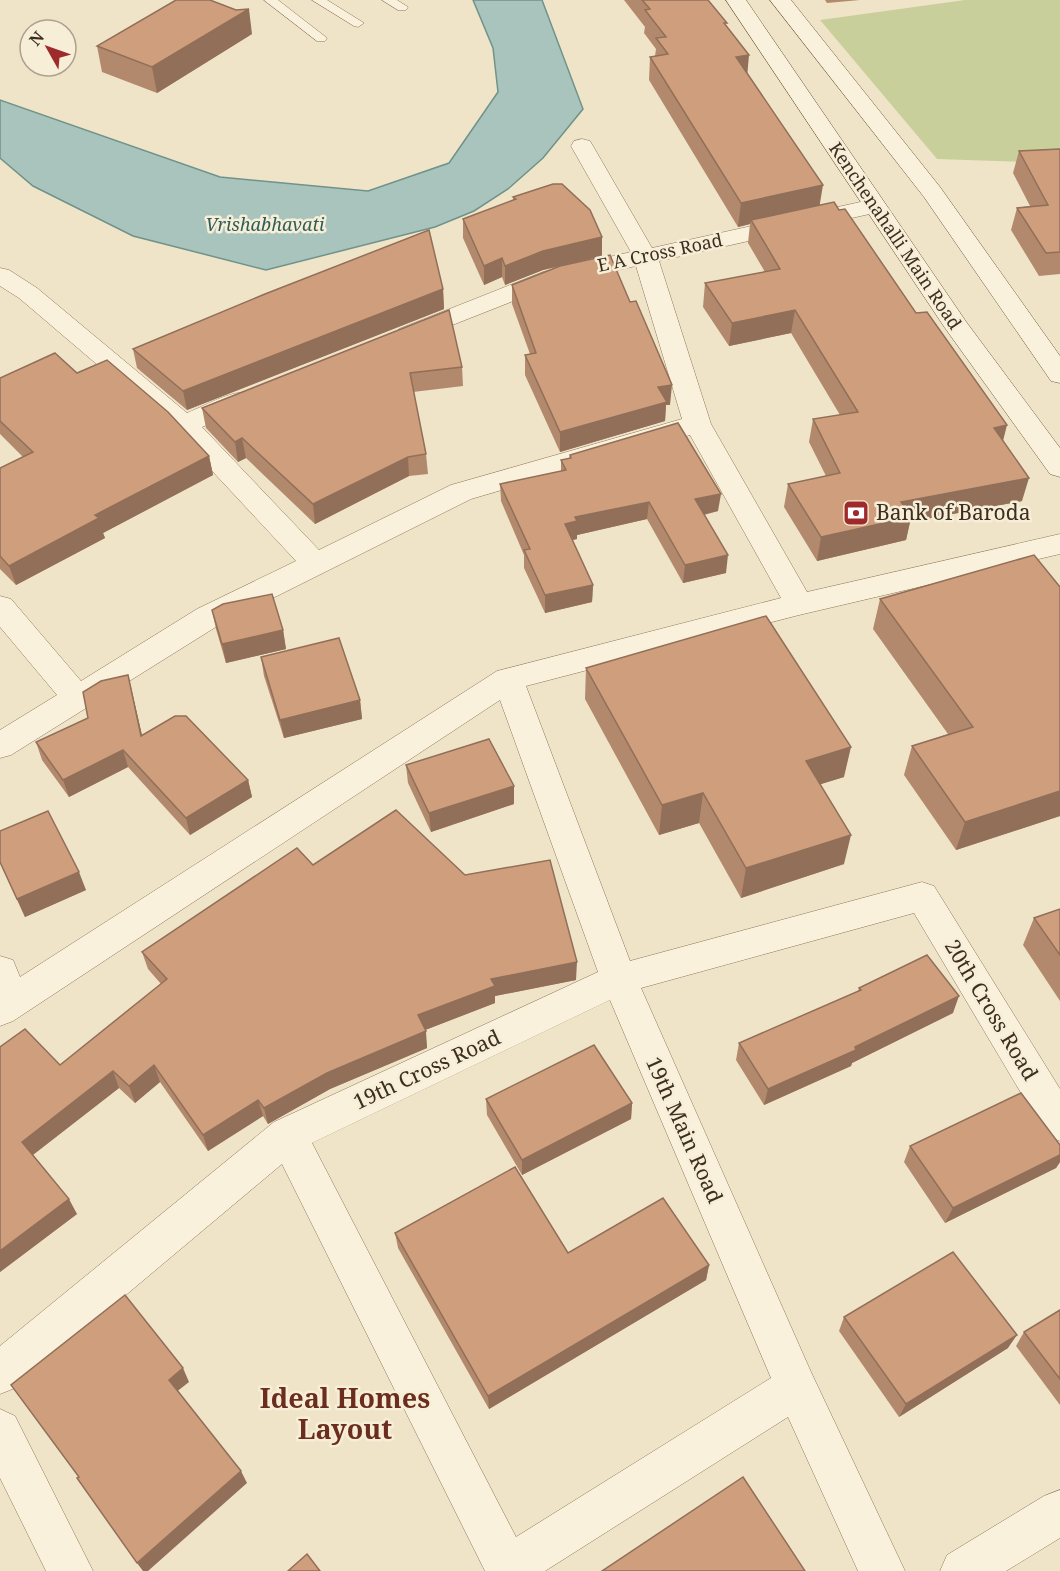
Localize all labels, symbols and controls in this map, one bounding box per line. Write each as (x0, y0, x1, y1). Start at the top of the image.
north arrow (18, 18, 78, 78)
text: N (24, 26, 49, 50)
street label: Kenchenahalli Main Road (824, 137, 968, 334)
water label: Vrishabhavati (205, 212, 325, 236)
street label: E A Cross Road (595, 227, 725, 277)
bank icon: Bank of Baroda (841, 498, 871, 528)
place label: Bank of Baroda (876, 498, 1030, 526)
street label: 20th Cross Road (939, 934, 1045, 1085)
street label: 19th Cross Road (348, 1023, 505, 1116)
street label: 19th Main Road (640, 1052, 730, 1207)
district label: Ideal Homes Layout (260, 1379, 430, 1447)

